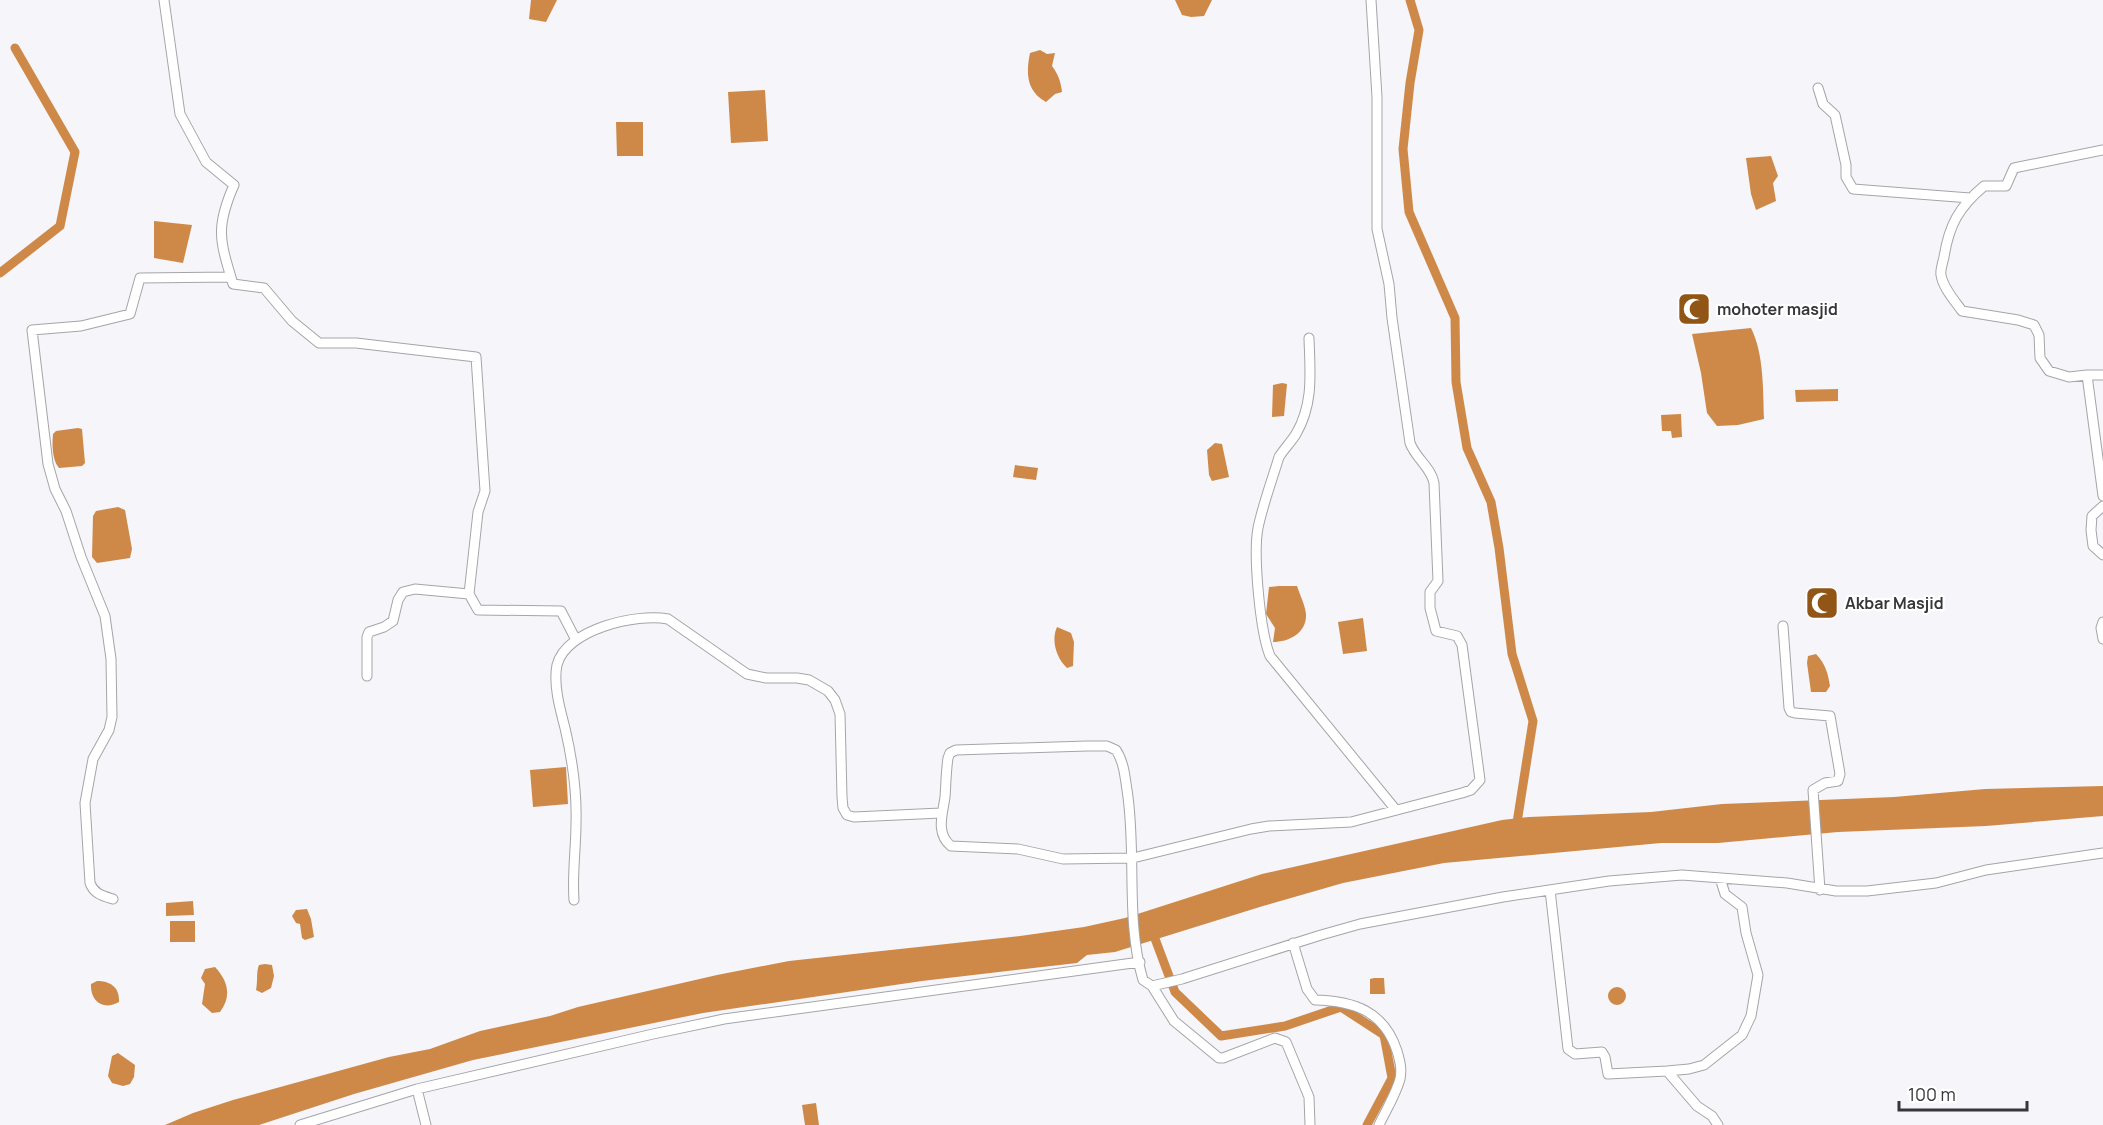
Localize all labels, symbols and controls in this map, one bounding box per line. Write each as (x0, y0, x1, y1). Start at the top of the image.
mosque icon: mohoter masjid (1676, 291, 1712, 327)
place label: mohoter masjid (1717, 298, 1838, 320)
mosque icon: Akbar Masjid (1804, 585, 1840, 621)
place label: Akbar Masjid (1845, 592, 1944, 614)
scale bar (1899, 1074, 2026, 1112)
text: 100 m (1908, 1082, 1956, 1106)

